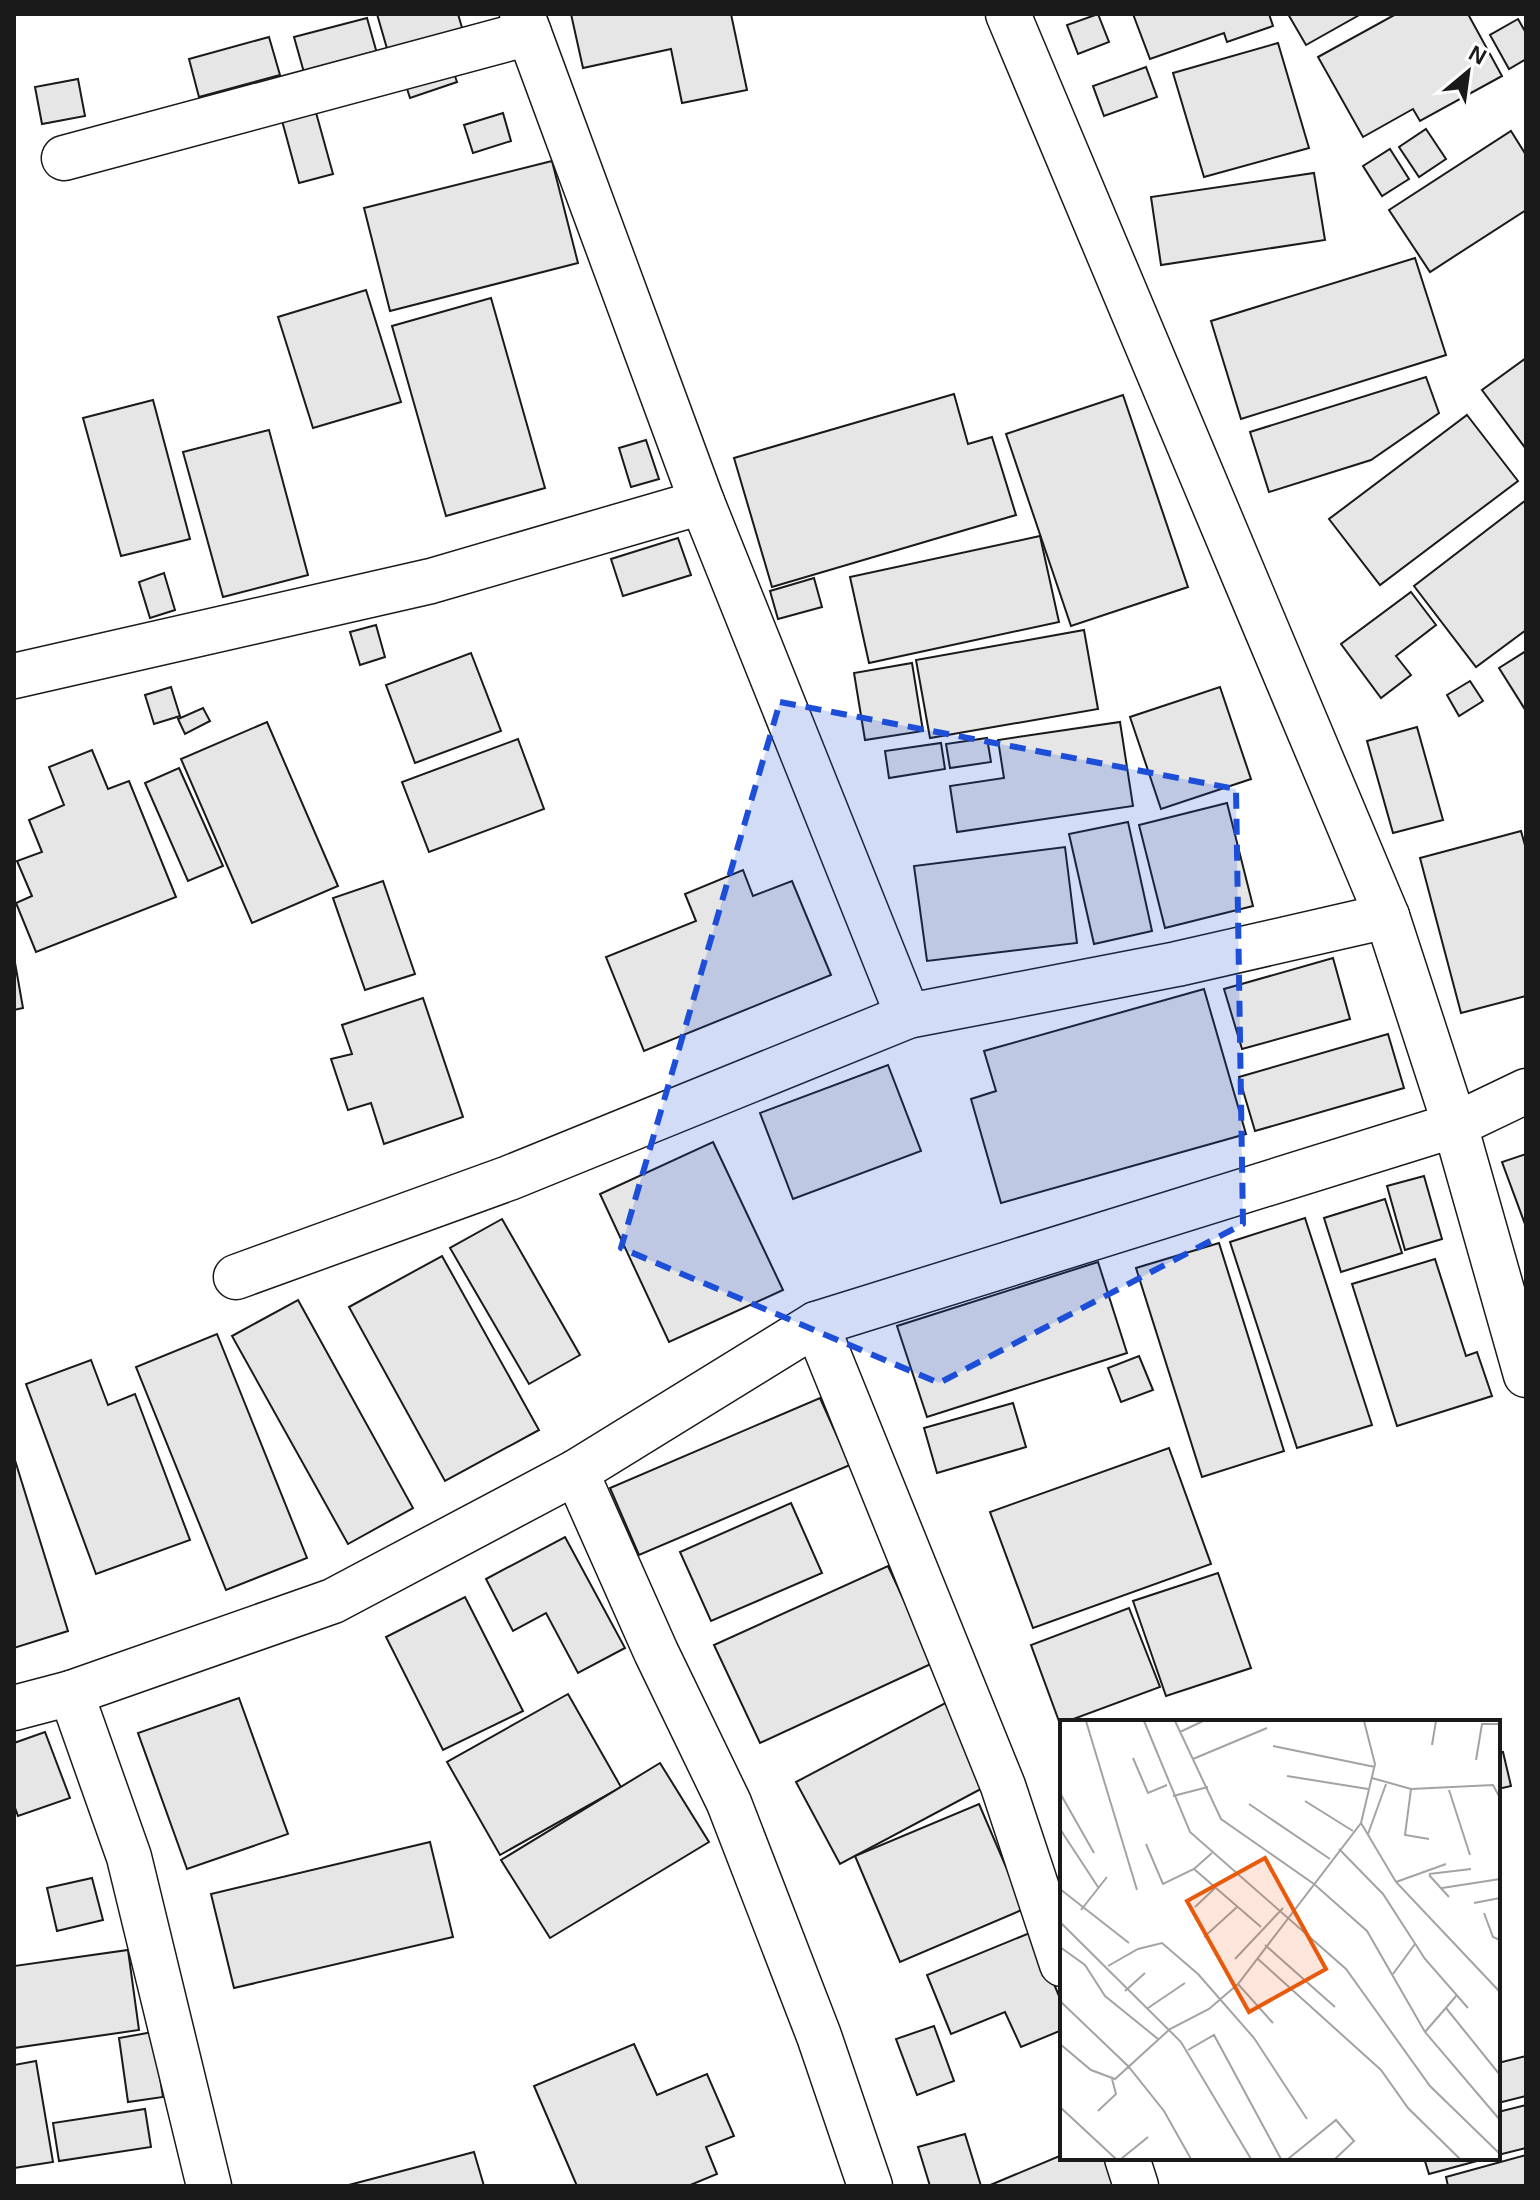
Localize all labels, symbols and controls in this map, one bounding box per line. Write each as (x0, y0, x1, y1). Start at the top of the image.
north arrow (1428, 32, 1508, 112)
text: N (1464, 40, 1490, 70)
inset map (1060, 1720, 1500, 2160)

